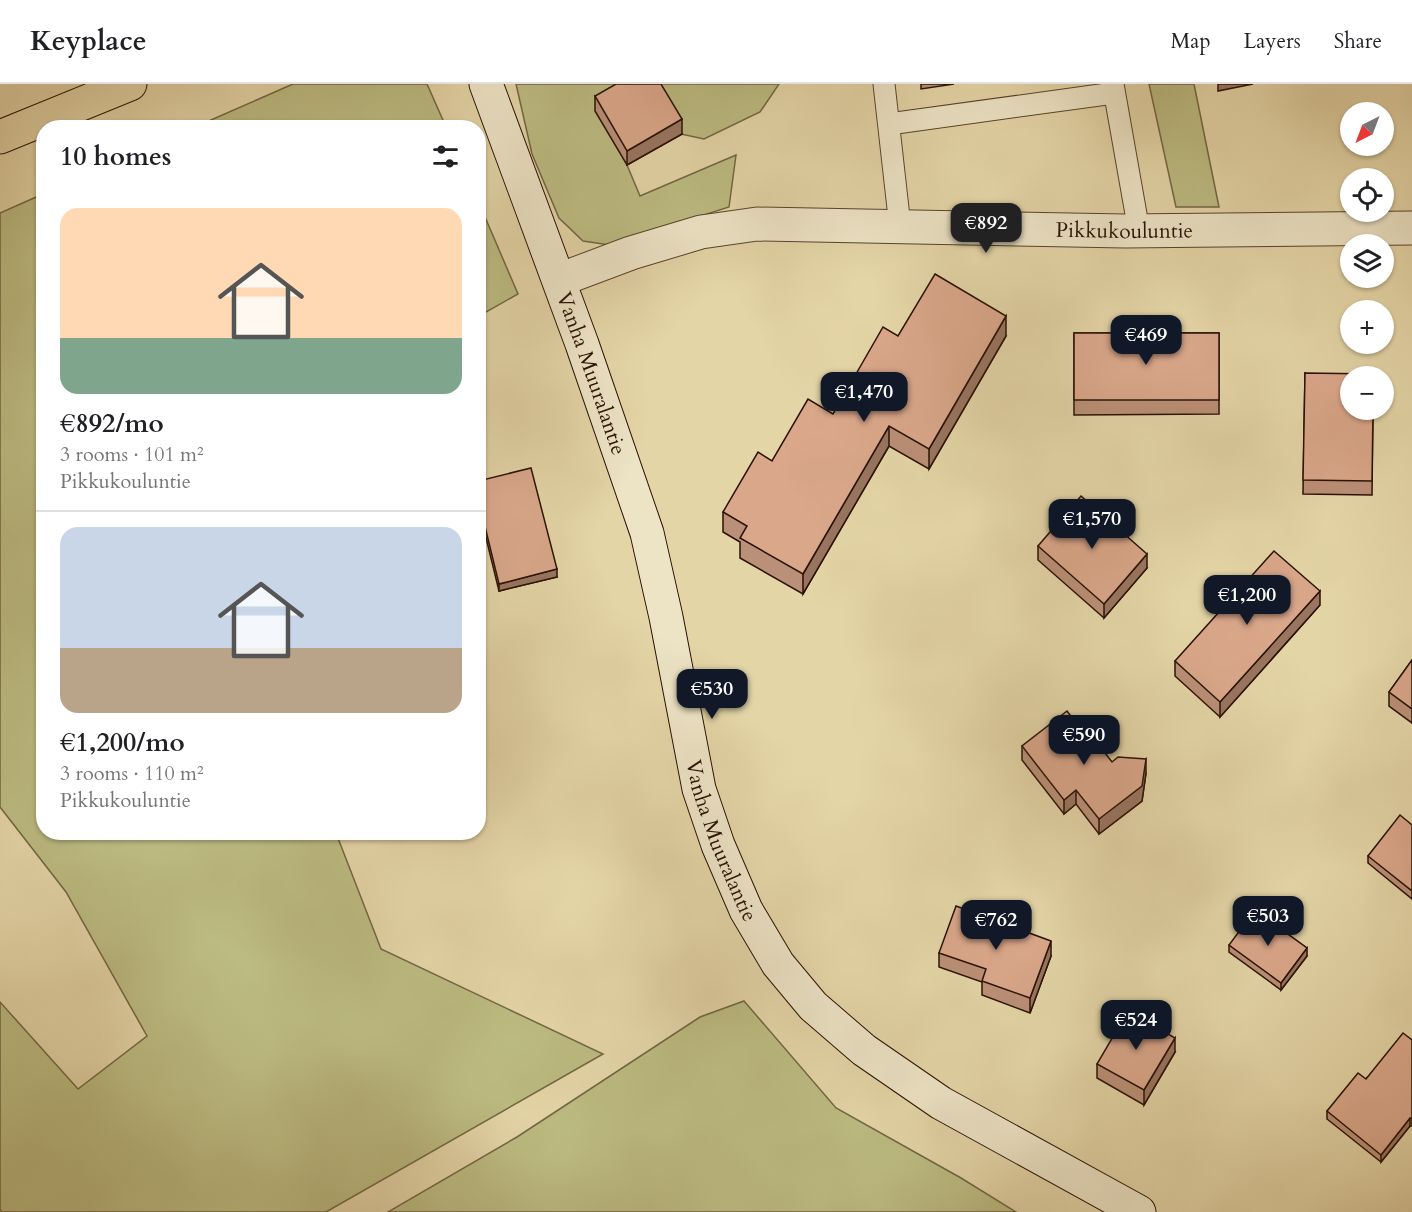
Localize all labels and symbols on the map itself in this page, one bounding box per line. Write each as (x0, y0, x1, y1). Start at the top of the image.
north arrow (1340, 102, 1394, 156)
pin: €892 (950, 203, 1022, 254)
street label: Pikkukouluntie (1055, 216, 1193, 246)
street label: Vanha Muuralantie (549, 288, 633, 459)
pin: €469 (1110, 315, 1182, 366)
pin: €1,470 (815, 372, 913, 423)
pin: €1,570 (1043, 499, 1141, 550)
pin: €1,200 (1198, 575, 1296, 626)
pin: €530 (676, 669, 748, 720)
pin: €590 (1048, 715, 1120, 766)
street label: Vanha Muuralantie (679, 757, 764, 927)
pin: €503 (1232, 896, 1304, 947)
pin: €762 (960, 900, 1032, 951)
pin: €524 (1100, 1000, 1172, 1051)

